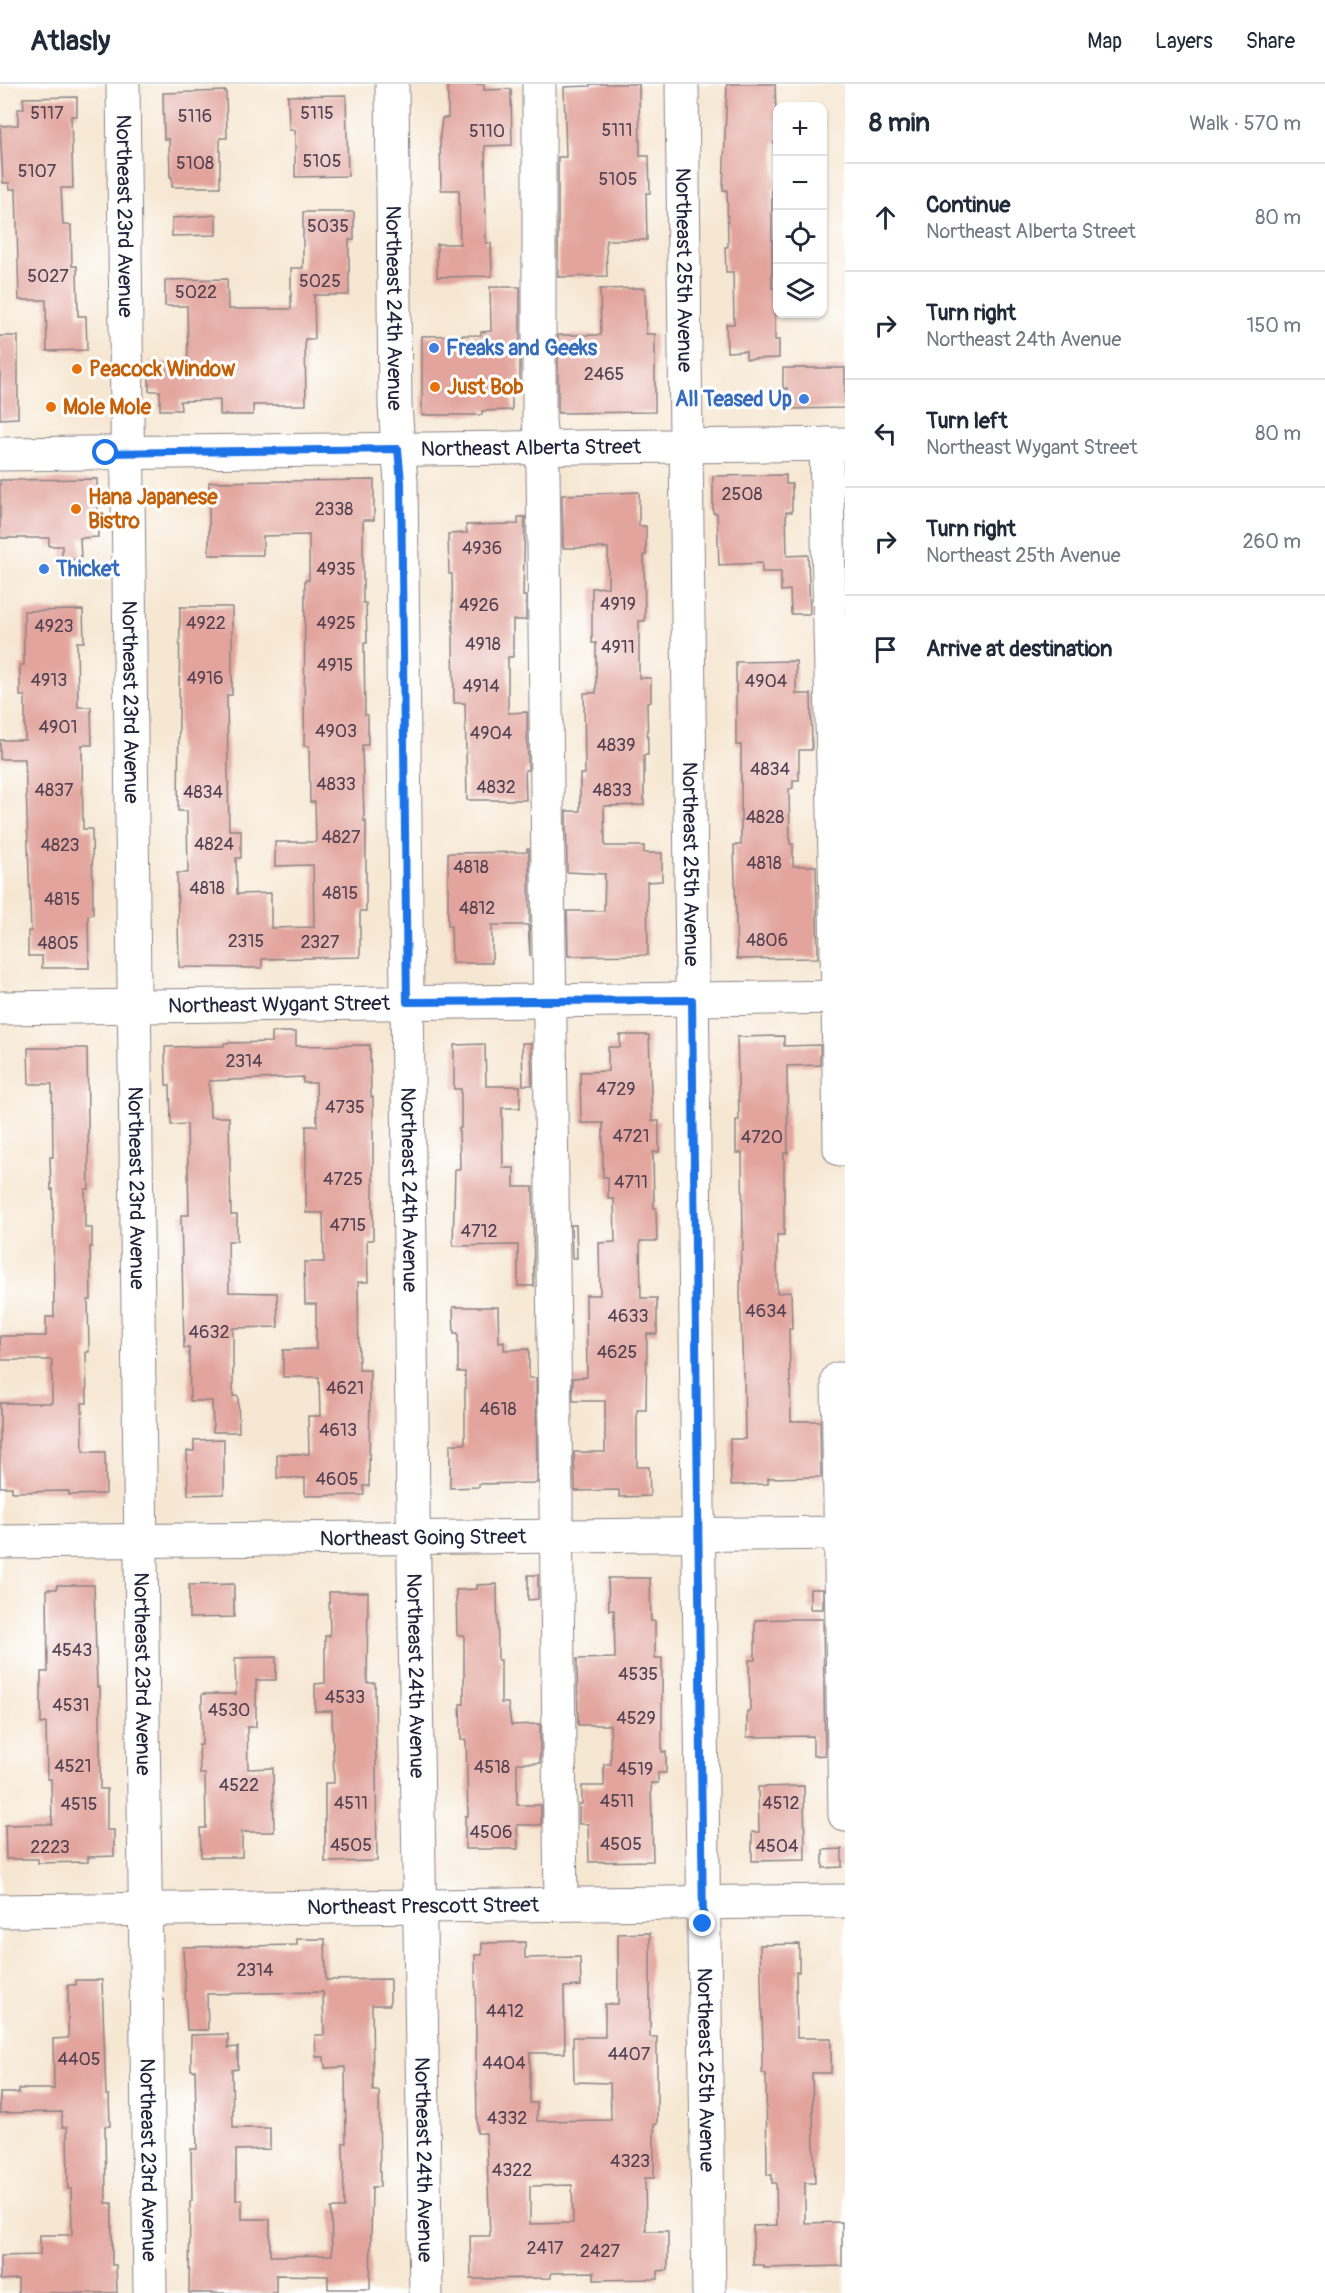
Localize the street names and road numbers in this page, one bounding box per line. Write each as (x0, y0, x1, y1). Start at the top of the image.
street label: Northeast 23rd Avenue (110, 114, 139, 318)
street label: Northeast 25th Avenue (669, 168, 699, 373)
street label: Northeast 24th Avenue (380, 205, 409, 411)
street label: Northeast Alberta Street (421, 433, 642, 463)
street label: Northeast 23rd Avenue (116, 600, 145, 804)
street label: Northeast 25th Avenue (676, 762, 705, 967)
street label: Northeast Wygant Street (168, 989, 391, 1019)
street label: Northeast 23rd Avenue (122, 1086, 151, 1290)
street label: Northeast 24th Avenue (395, 1087, 424, 1293)
street label: Northeast Going Street (320, 1523, 527, 1552)
street label: Northeast 23rd Avenue (128, 1572, 157, 1776)
street label: Northeast 24th Avenue (401, 1573, 431, 1779)
street label: Northeast Prescott Street (307, 1891, 540, 1921)
street label: Northeast 25th Avenue (691, 1967, 721, 2173)
street label: Northeast 24th Avenue (409, 2057, 439, 2263)
street label: Northeast 23rd Avenue (134, 2058, 163, 2262)

